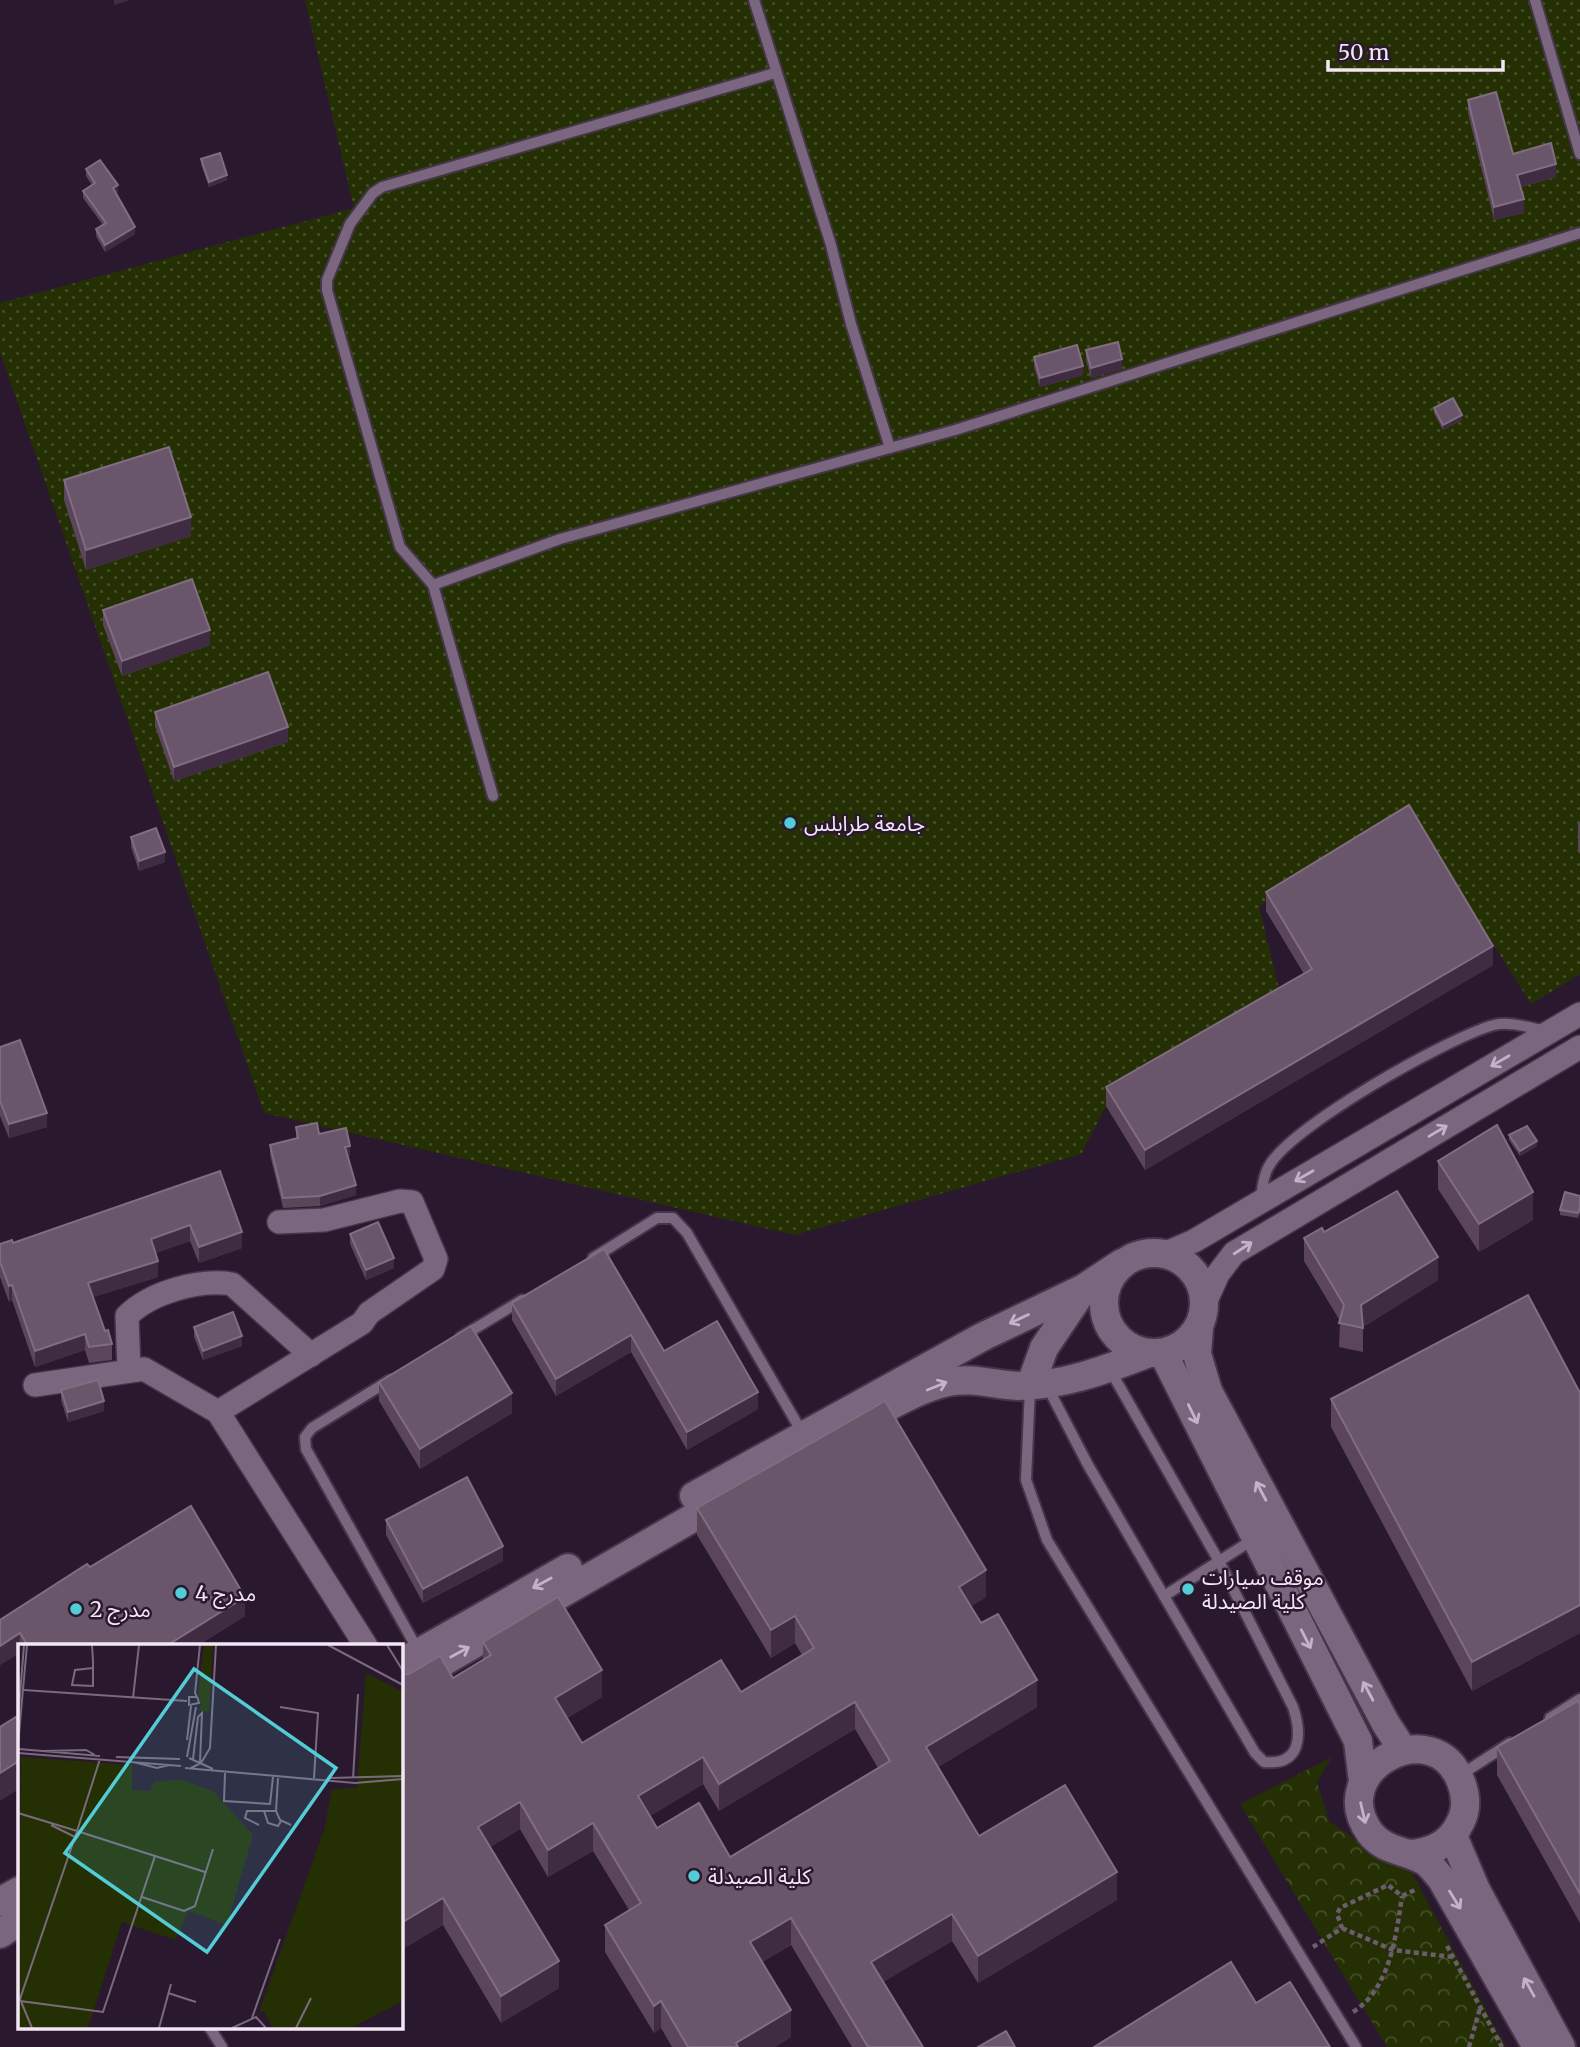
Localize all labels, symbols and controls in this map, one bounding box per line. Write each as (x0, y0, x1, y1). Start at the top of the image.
scale bar (1328, 28, 1503, 72)
text: 50 m (1338, 39, 1389, 66)
place label: جامعة طرابلس (804, 810, 925, 837)
marker: جامعة طرابلس (782, 815, 798, 831)
one-way arrow (1490, 1054, 1510, 1068)
one-way arrow (1427, 1124, 1447, 1138)
one-way arrow (1294, 1169, 1314, 1183)
one-way arrow (1232, 1241, 1252, 1255)
one-way arrow (1009, 1313, 1031, 1326)
one-way arrow (925, 1379, 947, 1392)
one-way arrow (1187, 1403, 1200, 1424)
one-way arrow (1253, 1481, 1267, 1502)
place label: موقف سيارات كلية الصيدلة (1202, 1564, 1324, 1615)
one-way arrow (532, 1576, 552, 1590)
place label: مدرج 4 (195, 1580, 256, 1609)
marker: موقف سيارات كلية الصيدلة (1180, 1581, 1196, 1597)
marker: مدرج 4 (173, 1585, 189, 1601)
place label: مدرج 2 (90, 1596, 151, 1625)
marker: مدرج 2 (68, 1601, 84, 1617)
one-way arrow (1300, 1628, 1314, 1649)
inset map (18, 1644, 402, 2030)
one-way arrow (450, 1645, 470, 1659)
one-way arrow (1361, 1681, 1374, 1702)
one-way arrow (1356, 1801, 1370, 1824)
place label: كلية الصيدلة (708, 1863, 811, 1890)
marker: كلية الصيدلة (686, 1868, 702, 1884)
one-way arrow (1449, 1890, 1463, 1910)
one-way arrow (1522, 1977, 1535, 1998)

